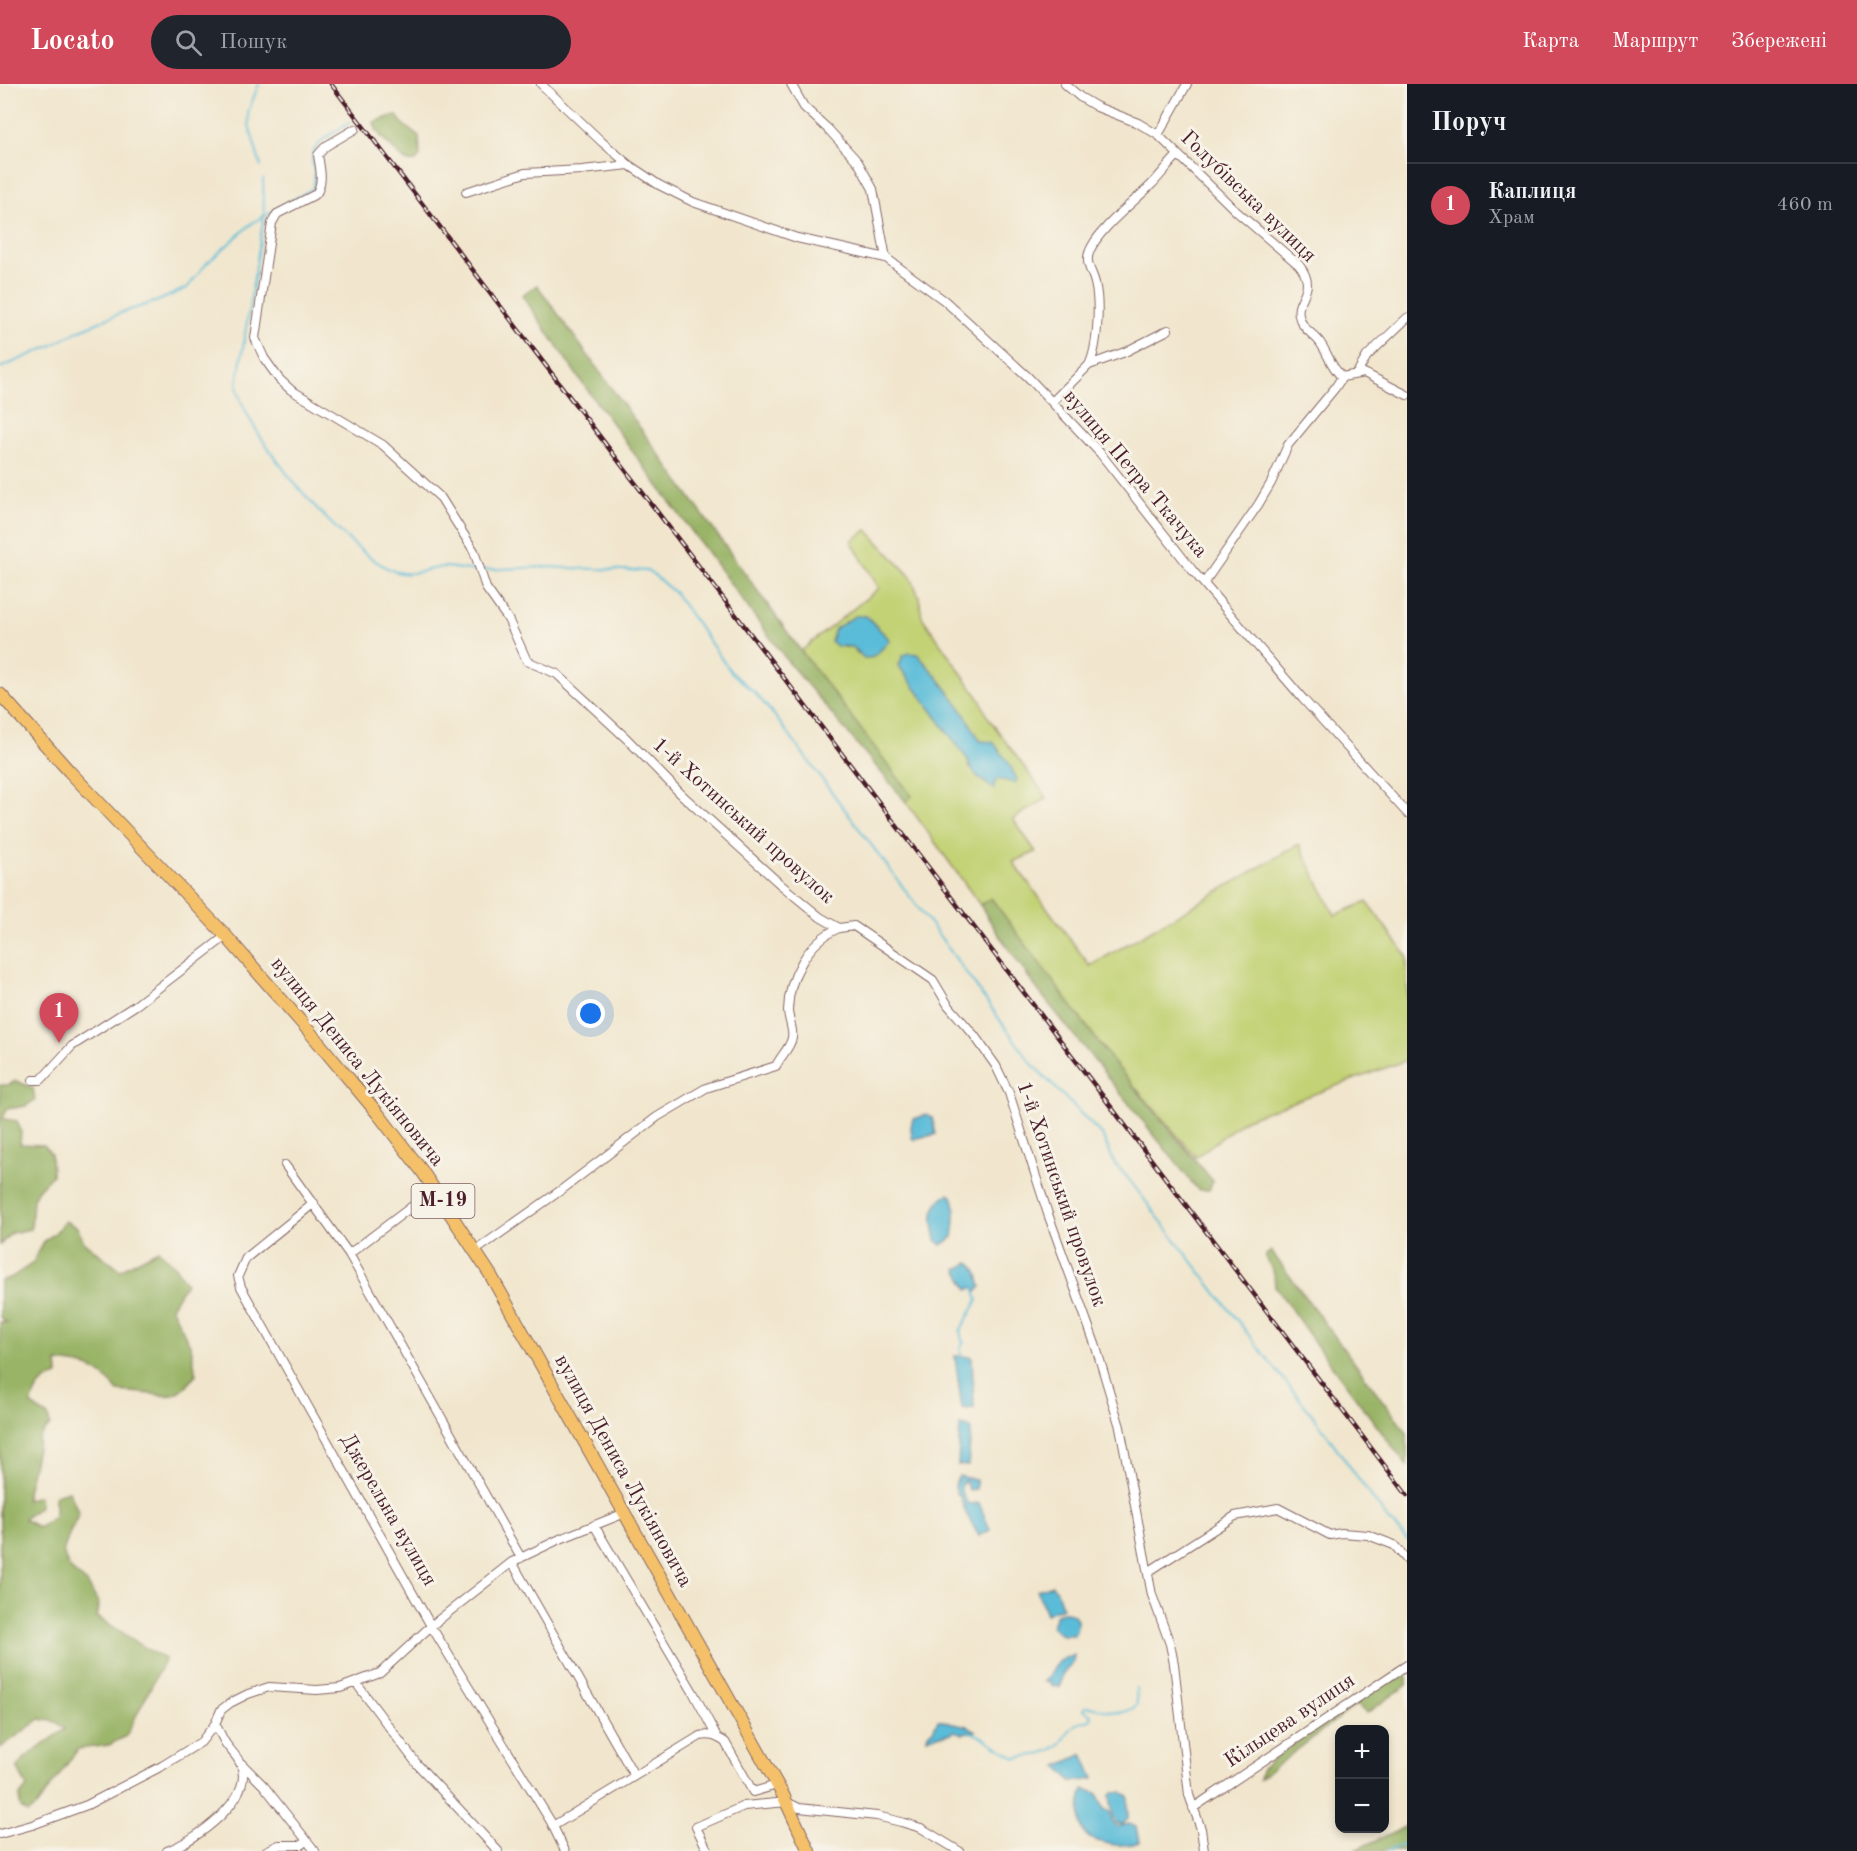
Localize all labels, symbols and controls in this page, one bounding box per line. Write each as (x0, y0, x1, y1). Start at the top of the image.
search box (151, 15, 571, 69)
icon: search (172, 26, 205, 59)
text: Locato (30, 28, 115, 56)
text: Пошук (220, 31, 287, 53)
text: Карта (1522, 31, 1579, 52)
text: Маршрут (1612, 31, 1698, 52)
text: Збережені (1731, 31, 1827, 52)
text: Поруч (1431, 110, 1507, 136)
street label: Голубівська вулиця (1176, 127, 1320, 267)
text: Каплиця (1488, 181, 1577, 203)
text: 1 (1445, 195, 1456, 215)
text: 460 m (1777, 195, 1833, 215)
text: Храм (1488, 208, 1535, 228)
street label: вулиця Петра Ткачука (1059, 386, 1211, 562)
street label: 1-й Хотинський провулок (648, 734, 838, 908)
street label: вулиця Дениса Лукіяновича (266, 953, 448, 1171)
pin: 1 (40, 994, 78, 1043)
your location (576, 999, 605, 1028)
street label: 1-й Хотинський провулок (1013, 1079, 1110, 1310)
road number: М-19 (412, 1184, 474, 1218)
street label: вулиця Дениса Лукіяновича (550, 1351, 696, 1591)
street label: Джерельна вулиця (336, 1430, 440, 1590)
street label: Кільцева вулиця (1221, 1670, 1359, 1772)
map controls (1335, 1725, 1389, 1833)
button: + (1335, 1725, 1389, 1779)
button: − (1335, 1779, 1389, 1833)

